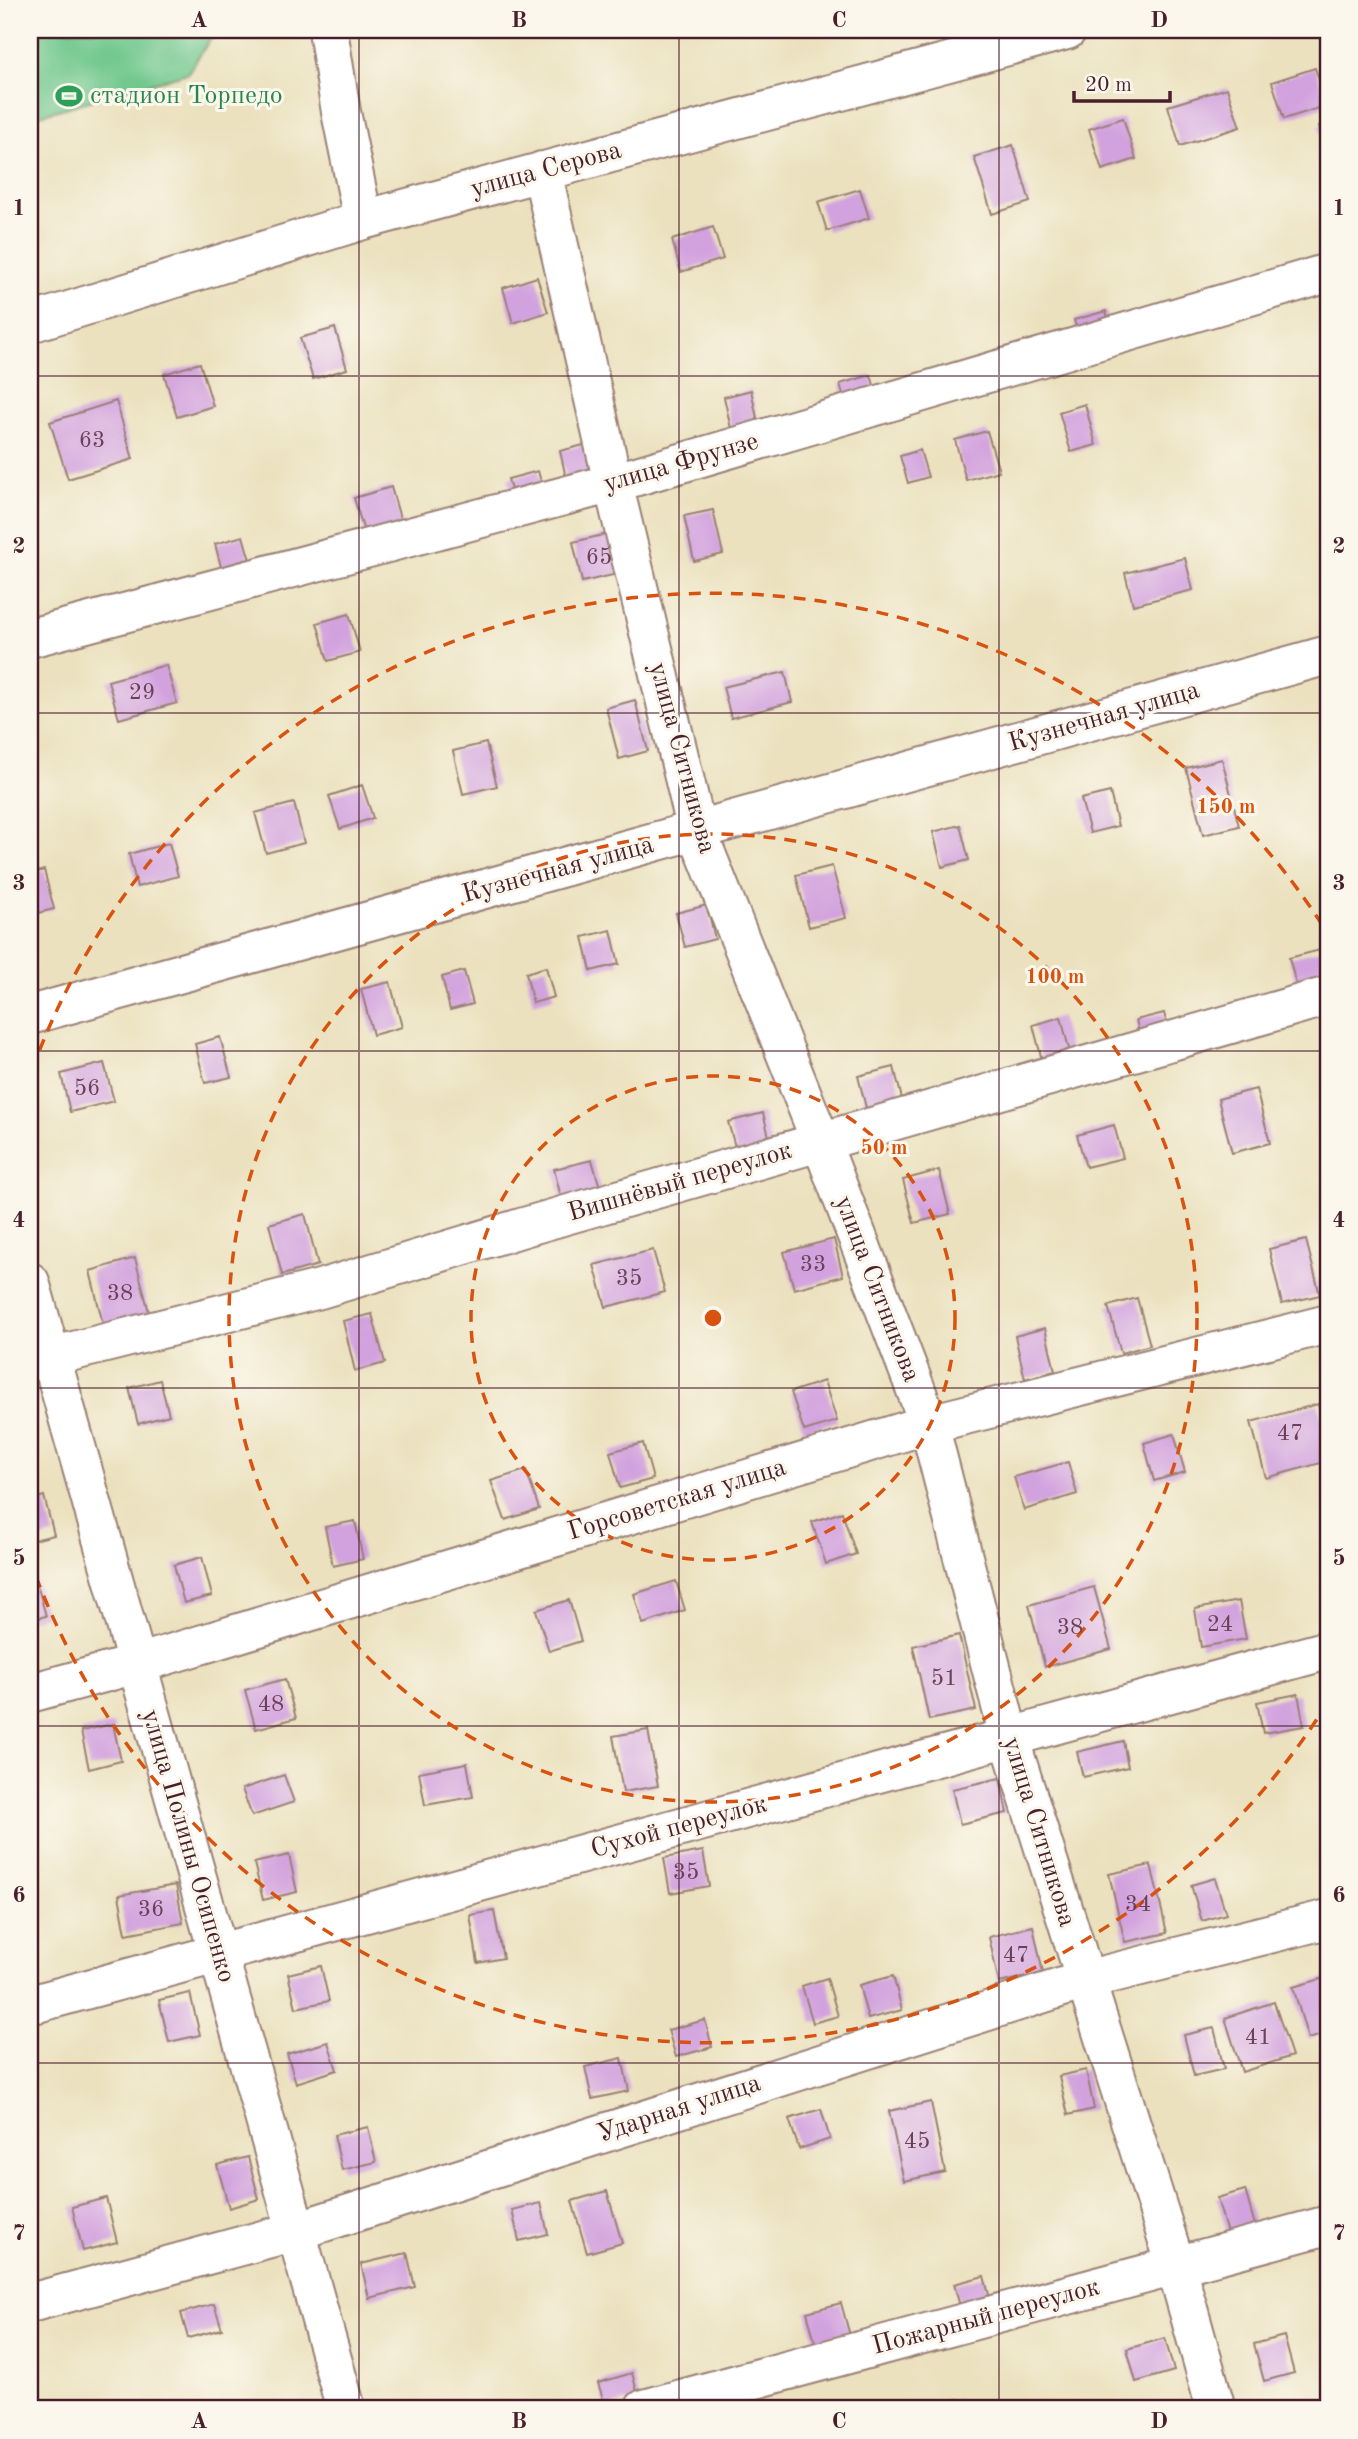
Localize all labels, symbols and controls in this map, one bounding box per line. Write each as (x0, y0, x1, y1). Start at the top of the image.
text: A (190, 9, 208, 32)
text: B (511, 9, 527, 32)
text: C (831, 9, 847, 32)
text: D (1150, 9, 1168, 32)
scale bar (1074, 60, 1171, 104)
text: 20 m (1085, 75, 1132, 96)
sports icon: стадион Торпедо (54, 81, 84, 111)
place label: стадион Торпедо (90, 83, 283, 109)
street label: улица Серова (468, 137, 624, 203)
text: 1 (12, 197, 26, 220)
text: 1 (1332, 197, 1346, 220)
street label: улица Фрунзе (601, 428, 761, 498)
house number: 63 (79, 429, 105, 452)
text: 2 (12, 535, 26, 558)
text: 2 (1332, 535, 1346, 558)
house number: 65 (586, 546, 612, 569)
street label: улица Ситникова (644, 659, 720, 857)
street label: Кузнечная улица (1005, 677, 1203, 757)
house number: 29 (129, 681, 155, 704)
text: 150 m (1196, 797, 1256, 818)
street label: Кузнечная улица (459, 832, 657, 908)
text: 3 (12, 872, 26, 895)
text: 3 (1332, 872, 1346, 895)
text: 100 m (1025, 967, 1085, 988)
house number: 56 (74, 1077, 100, 1100)
street label: Вишнёвый переулок (565, 1138, 795, 1226)
text: 50 m (860, 1138, 908, 1159)
street label: улица Ситникова (830, 1192, 924, 1386)
text: 4 (12, 1209, 26, 1232)
text: 4 (1332, 1209, 1346, 1232)
house number: 33 (800, 1253, 826, 1276)
house number: 35 (616, 1267, 642, 1290)
house number: 38 (107, 1282, 133, 1305)
centre of rings (701, 1306, 725, 1330)
house number: 47 (1277, 1422, 1303, 1445)
street label: Горсоветская улица (565, 1454, 789, 1546)
text: 5 (12, 1547, 26, 1570)
text: 5 (1332, 1547, 1346, 1570)
house number: 24 (1207, 1613, 1233, 1636)
house number: 38 (1057, 1616, 1083, 1639)
house number: 51 (931, 1667, 957, 1690)
house number: 48 (258, 1693, 284, 1716)
street label: улица Полины Осипенко (137, 1706, 239, 1986)
street label: улица Ситникова (998, 1734, 1080, 1930)
street label: Сухой переулок (588, 1791, 770, 1863)
house number: 35 (673, 1861, 699, 1884)
text: 6 (12, 1884, 26, 1907)
text: 6 (1332, 1884, 1346, 1907)
house number: 34 (1125, 1893, 1151, 1916)
house number: 36 (138, 1898, 164, 1921)
house number: 47 (1003, 1944, 1029, 1967)
house number: 41 (1245, 2026, 1271, 2049)
street label: Ударная улица (594, 2070, 764, 2148)
house number: 45 (904, 2130, 930, 2153)
text: 7 (12, 2222, 26, 2245)
text: 7 (1332, 2222, 1346, 2245)
street label: Пожарный переулок (870, 2274, 1102, 2360)
text: A (190, 2410, 208, 2433)
text: B (511, 2410, 527, 2433)
text: C (831, 2410, 847, 2433)
text: D (1150, 2410, 1168, 2433)

